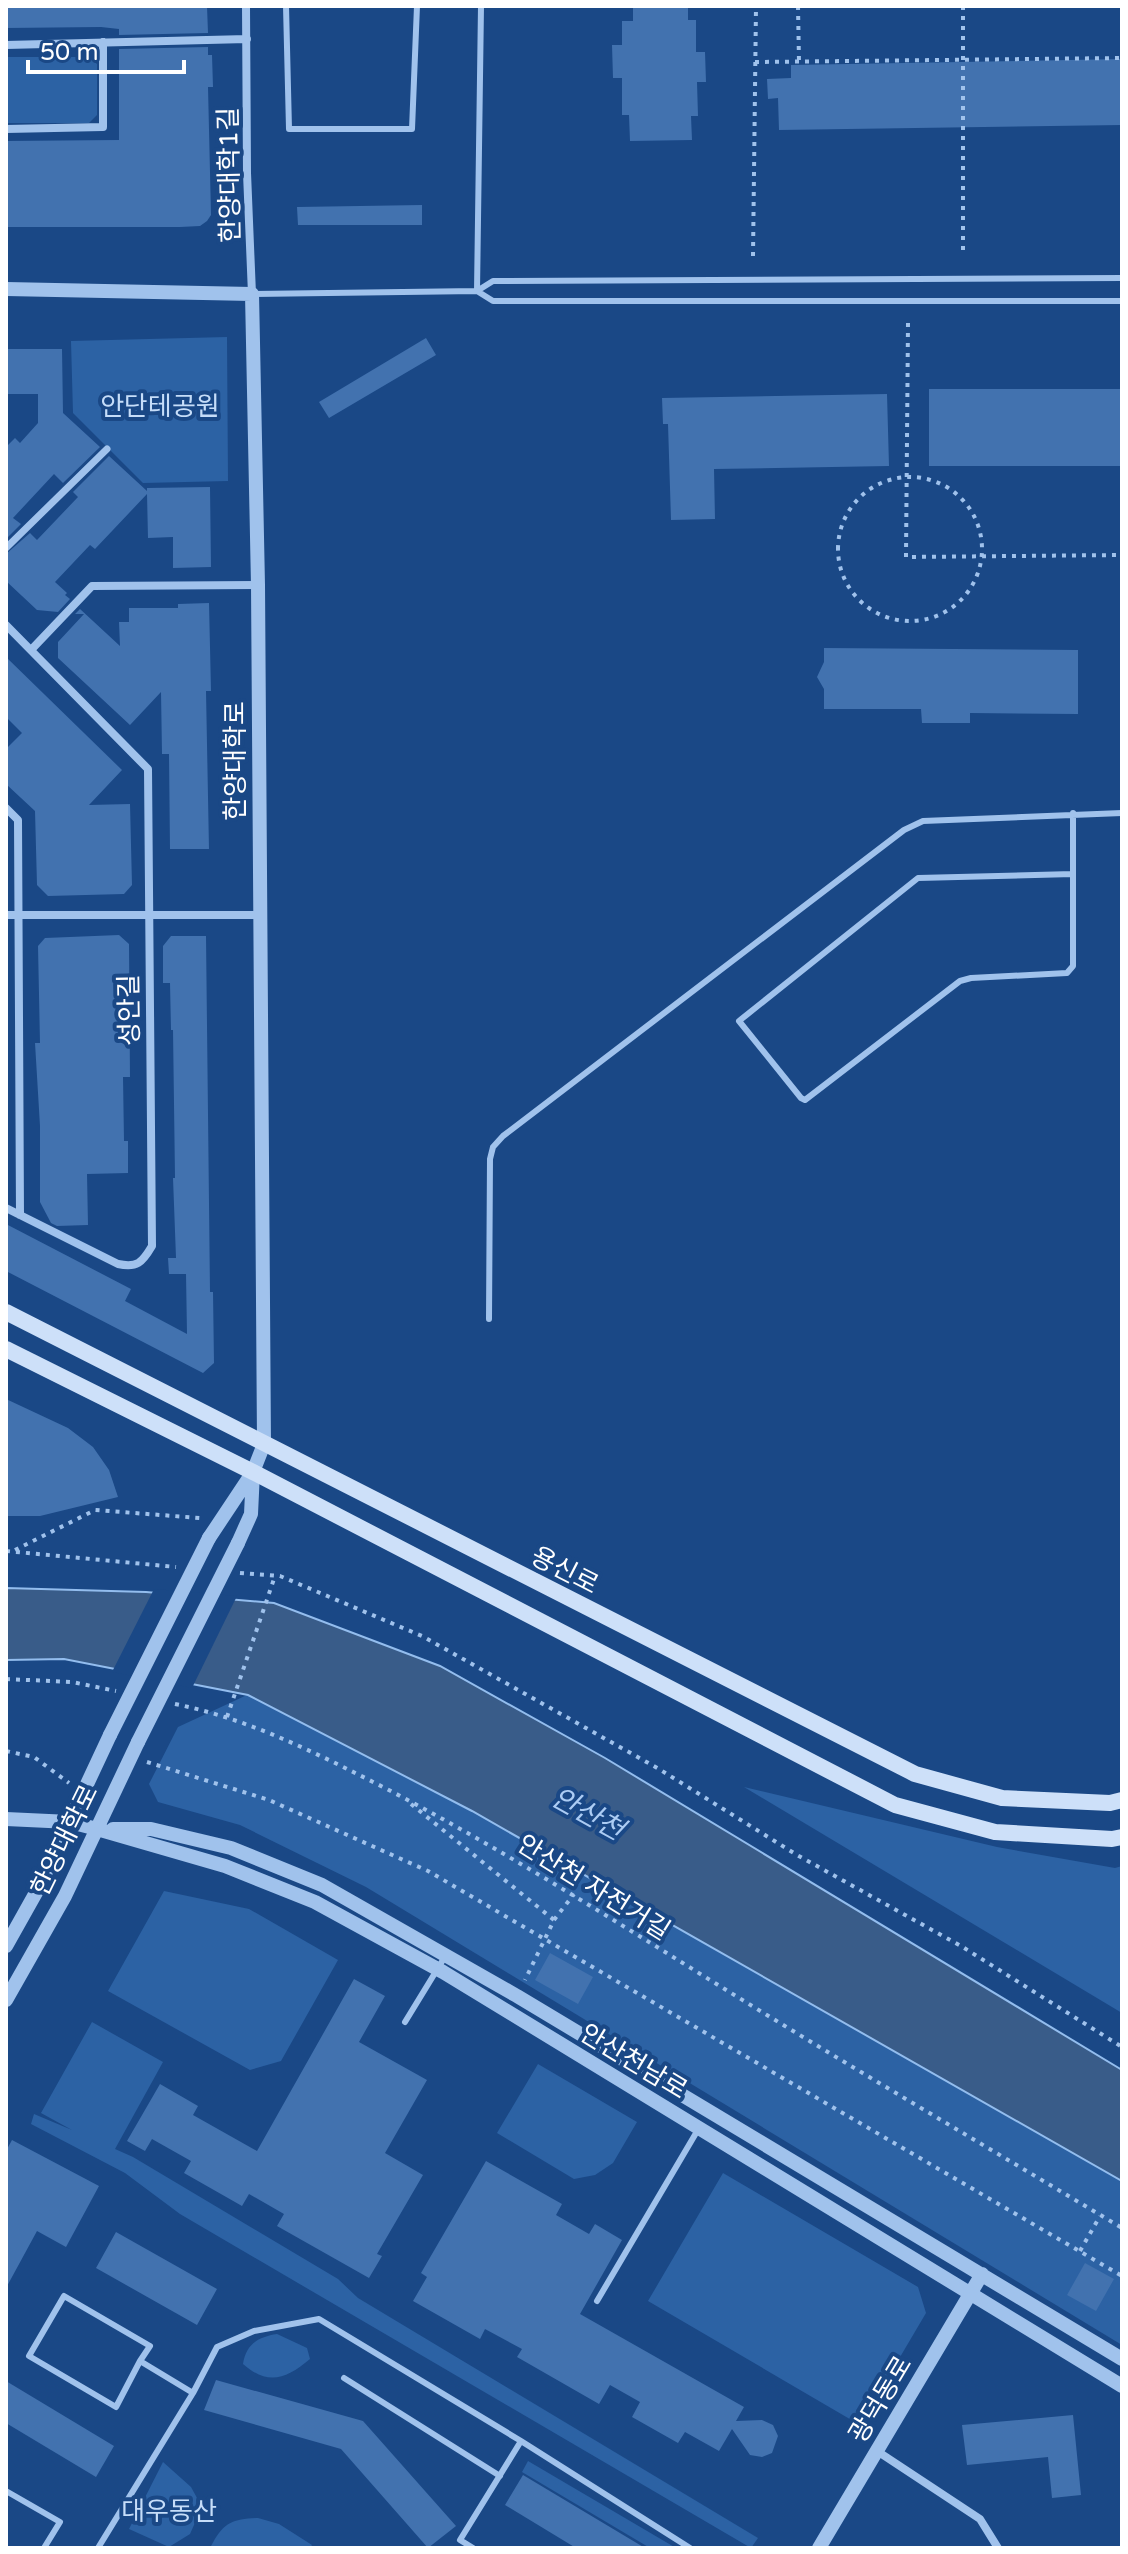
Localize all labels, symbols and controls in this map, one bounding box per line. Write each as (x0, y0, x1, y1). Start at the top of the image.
scale bar (28, 24, 184, 74)
text: 50 m (40, 38, 98, 67)
street label: 한양대학1길 (213, 107, 246, 243)
park label: 안단테공원 (100, 391, 220, 422)
street label: 한양대학로 (220, 701, 251, 821)
street label: 성안길 (113, 974, 146, 1046)
street label: 용신로 (526, 1540, 604, 1601)
street label: 한양대학로 (24, 1780, 105, 1901)
water label: 안산천 (545, 1780, 632, 1849)
street label: 안산천 자전거길 (512, 1828, 676, 1947)
street label: 안산천남로 (574, 2017, 693, 2106)
street label: 광덕동로 (843, 2350, 918, 2448)
park label: 대우동산 (121, 2496, 217, 2527)

